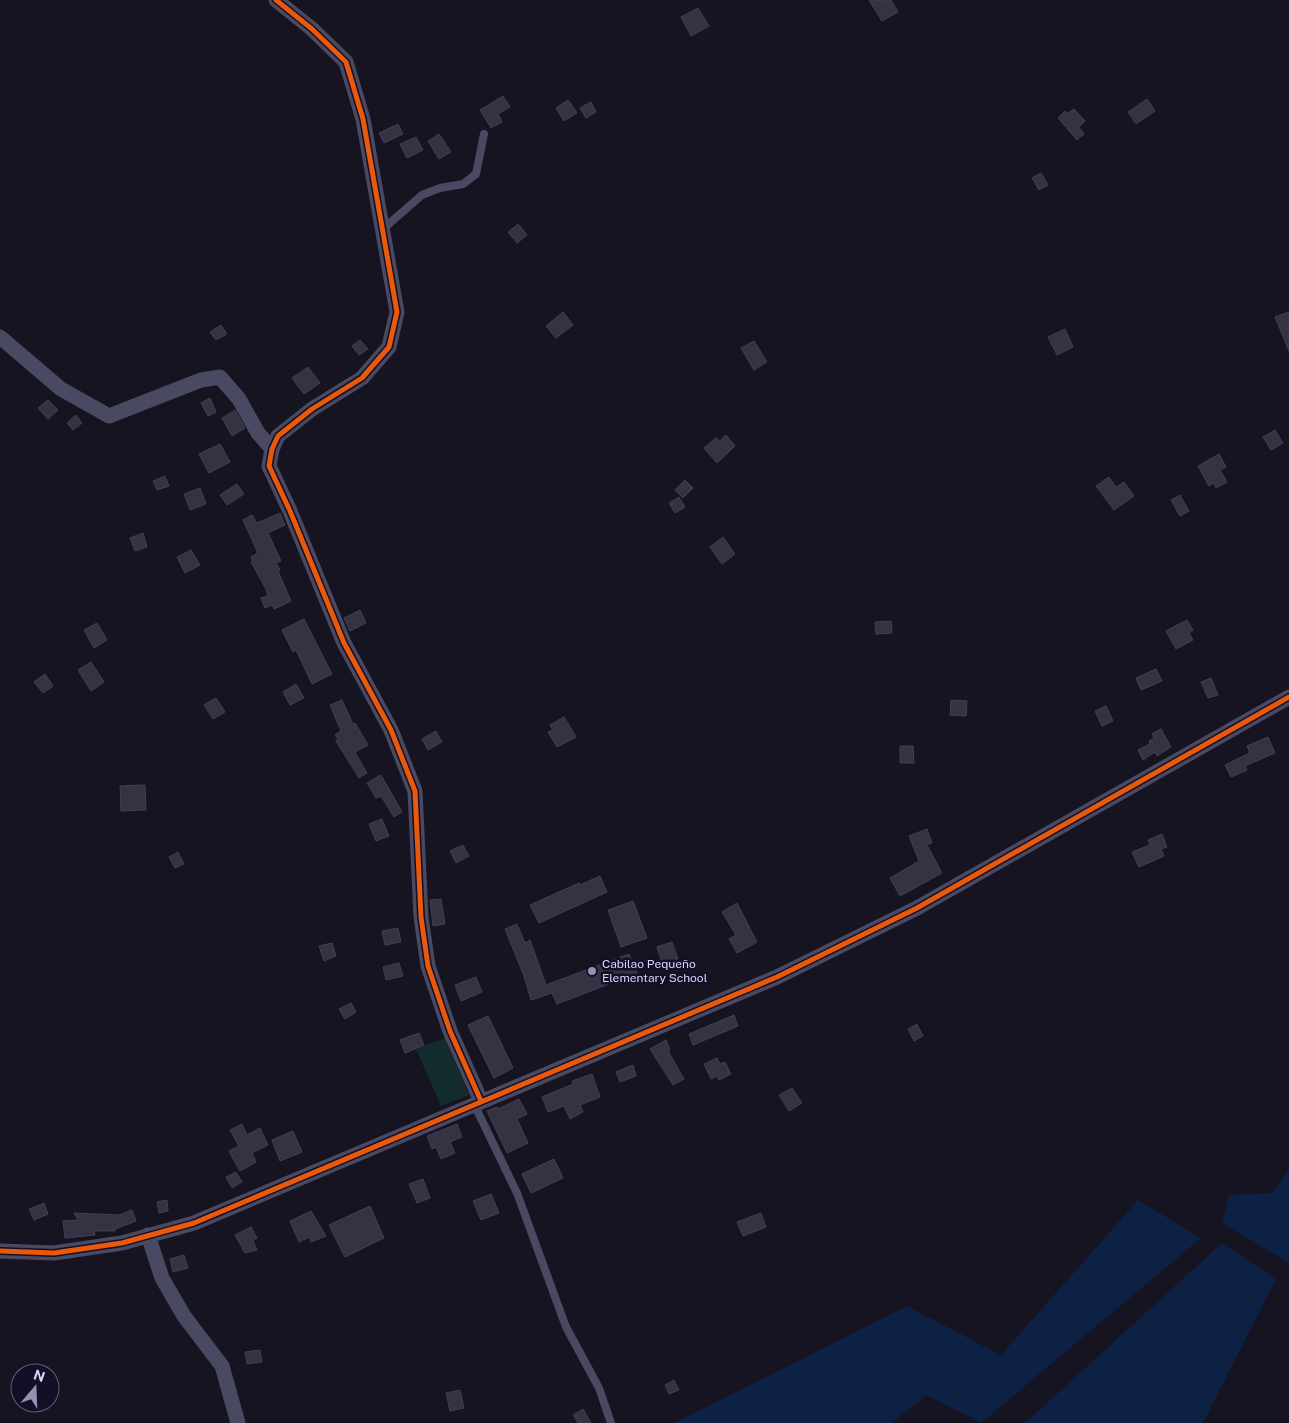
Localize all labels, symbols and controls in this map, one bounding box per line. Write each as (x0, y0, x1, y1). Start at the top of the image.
place label: Cabilao Pequeño Elementary School (602, 957, 708, 985)
marker: Cabilao Pequeño Elementary School (586, 965, 598, 977)
north arrow (10, 1363, 60, 1413)
text: N (31, 1366, 47, 1385)

